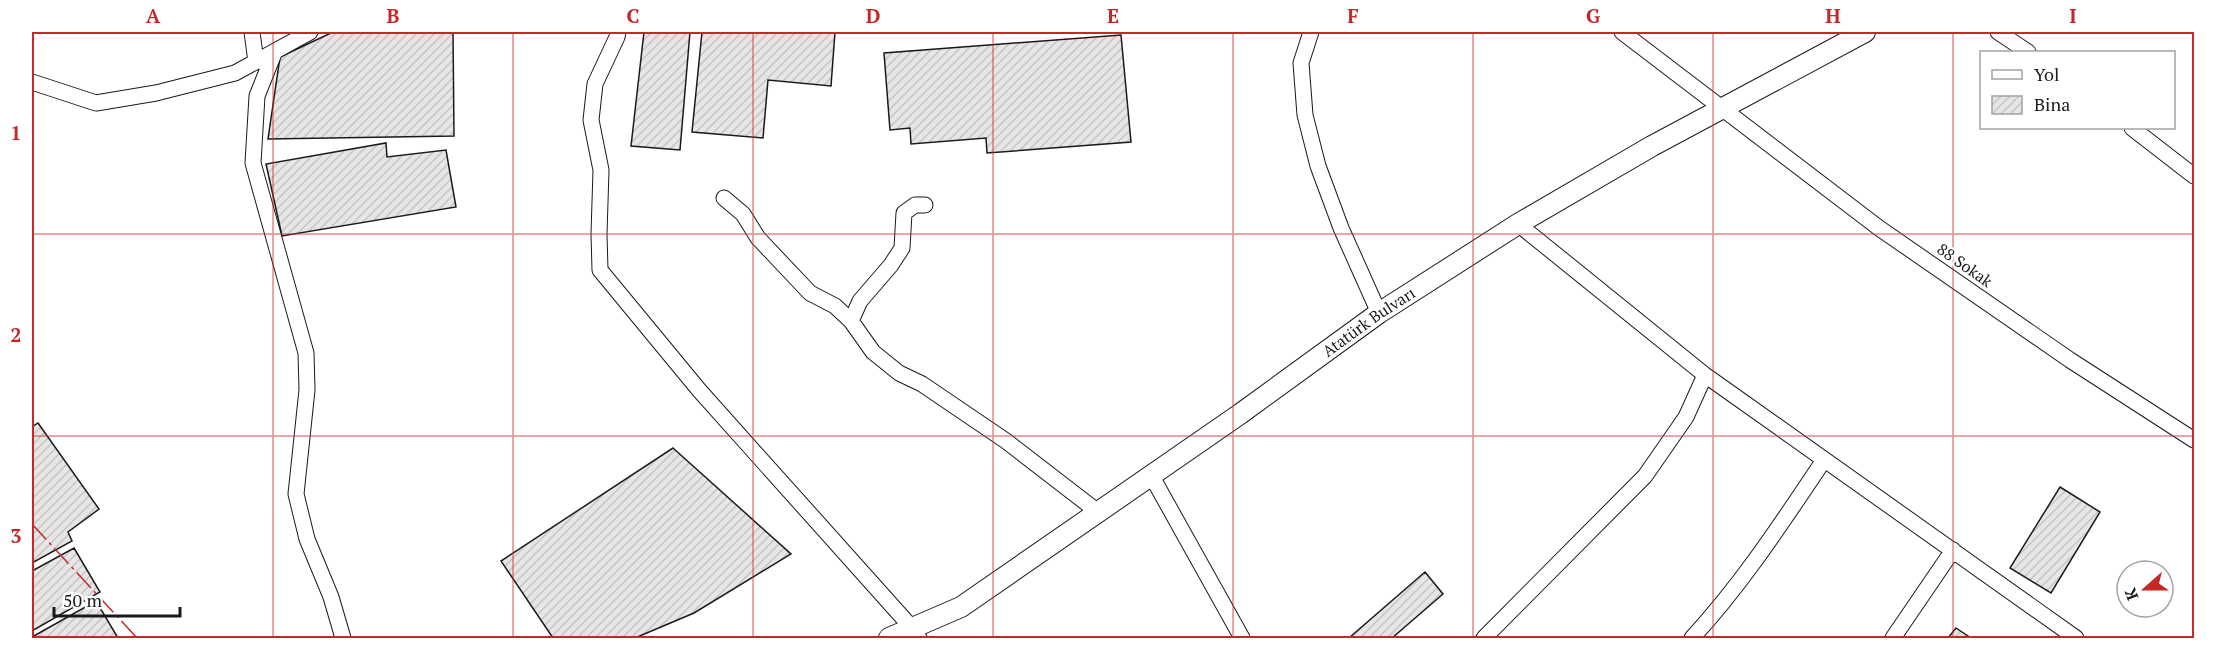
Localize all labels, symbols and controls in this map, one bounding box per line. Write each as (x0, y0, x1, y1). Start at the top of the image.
text: A (146, 2, 161, 29)
text: B (387, 2, 400, 29)
text: C (626, 2, 640, 29)
text: D (866, 2, 880, 29)
text: E (1107, 2, 1119, 29)
text: F (1347, 2, 1359, 29)
text: G (1586, 2, 1600, 29)
text: H (1825, 2, 1841, 29)
text: I (2069, 2, 2077, 29)
legend (1980, 51, 2175, 129)
text: Yol (2034, 62, 2059, 86)
text: Bina (2034, 92, 2070, 116)
text: 1 (10, 119, 22, 146)
street label: 88 Sokak (1933, 238, 1998, 292)
street label: Atatürk Bulvarı (1318, 282, 1420, 362)
text: 2 (10, 321, 22, 348)
text: 3 (10, 522, 22, 549)
north arrow (2115, 559, 2175, 619)
scale bar (54, 580, 180, 618)
text: K (2118, 585, 2143, 604)
text: 50 m (63, 588, 103, 612)

